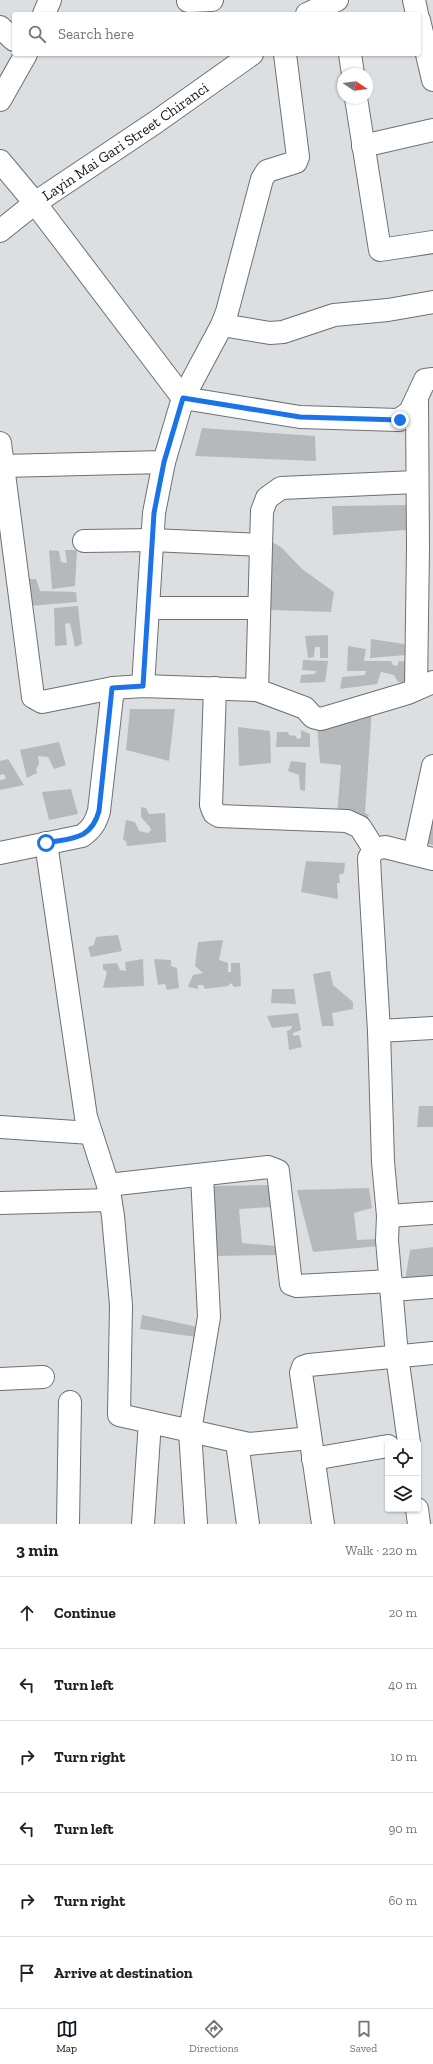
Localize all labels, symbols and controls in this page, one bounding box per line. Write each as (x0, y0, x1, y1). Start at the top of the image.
search box (12, 12, 421, 56)
icon: search (26, 23, 48, 45)
text: Search here (58, 25, 134, 43)
north arrow (337, 68, 373, 104)
street label: Layin Mai Gari Street Chiranci (39, 79, 212, 205)
route end (391, 411, 409, 429)
route start (37, 834, 55, 852)
map controls (385, 1440, 421, 1512)
button: locate (385, 1440, 421, 1476)
button: layers (385, 1476, 421, 1512)
text: 3 min (16, 1540, 58, 1560)
text: Walk · 220 m (345, 1543, 417, 1558)
icon: ahead (16, 1602, 38, 1624)
text: Continue (54, 1604, 116, 1622)
text: 20 m (389, 1605, 417, 1620)
icon: left (16, 1674, 38, 1696)
text: Turn left (54, 1676, 114, 1694)
text: 40 m (388, 1677, 417, 1692)
icon: right (16, 1746, 38, 1768)
text: Turn right (54, 1748, 125, 1766)
text: 10 m (390, 1749, 417, 1764)
icon: left (16, 1818, 38, 1840)
text: Turn left (54, 1820, 114, 1838)
text: 90 m (388, 1821, 417, 1836)
icon: right (16, 1890, 38, 1912)
text: Turn right (54, 1892, 125, 1910)
text: 60 m (388, 1893, 417, 1908)
icon: arrive (16, 1962, 38, 1984)
text: Arrive at destination (54, 1964, 193, 1982)
tab: Map (56, 2018, 78, 2055)
tab: Directions (189, 2018, 239, 2055)
tab: Saved (350, 2018, 377, 2055)

